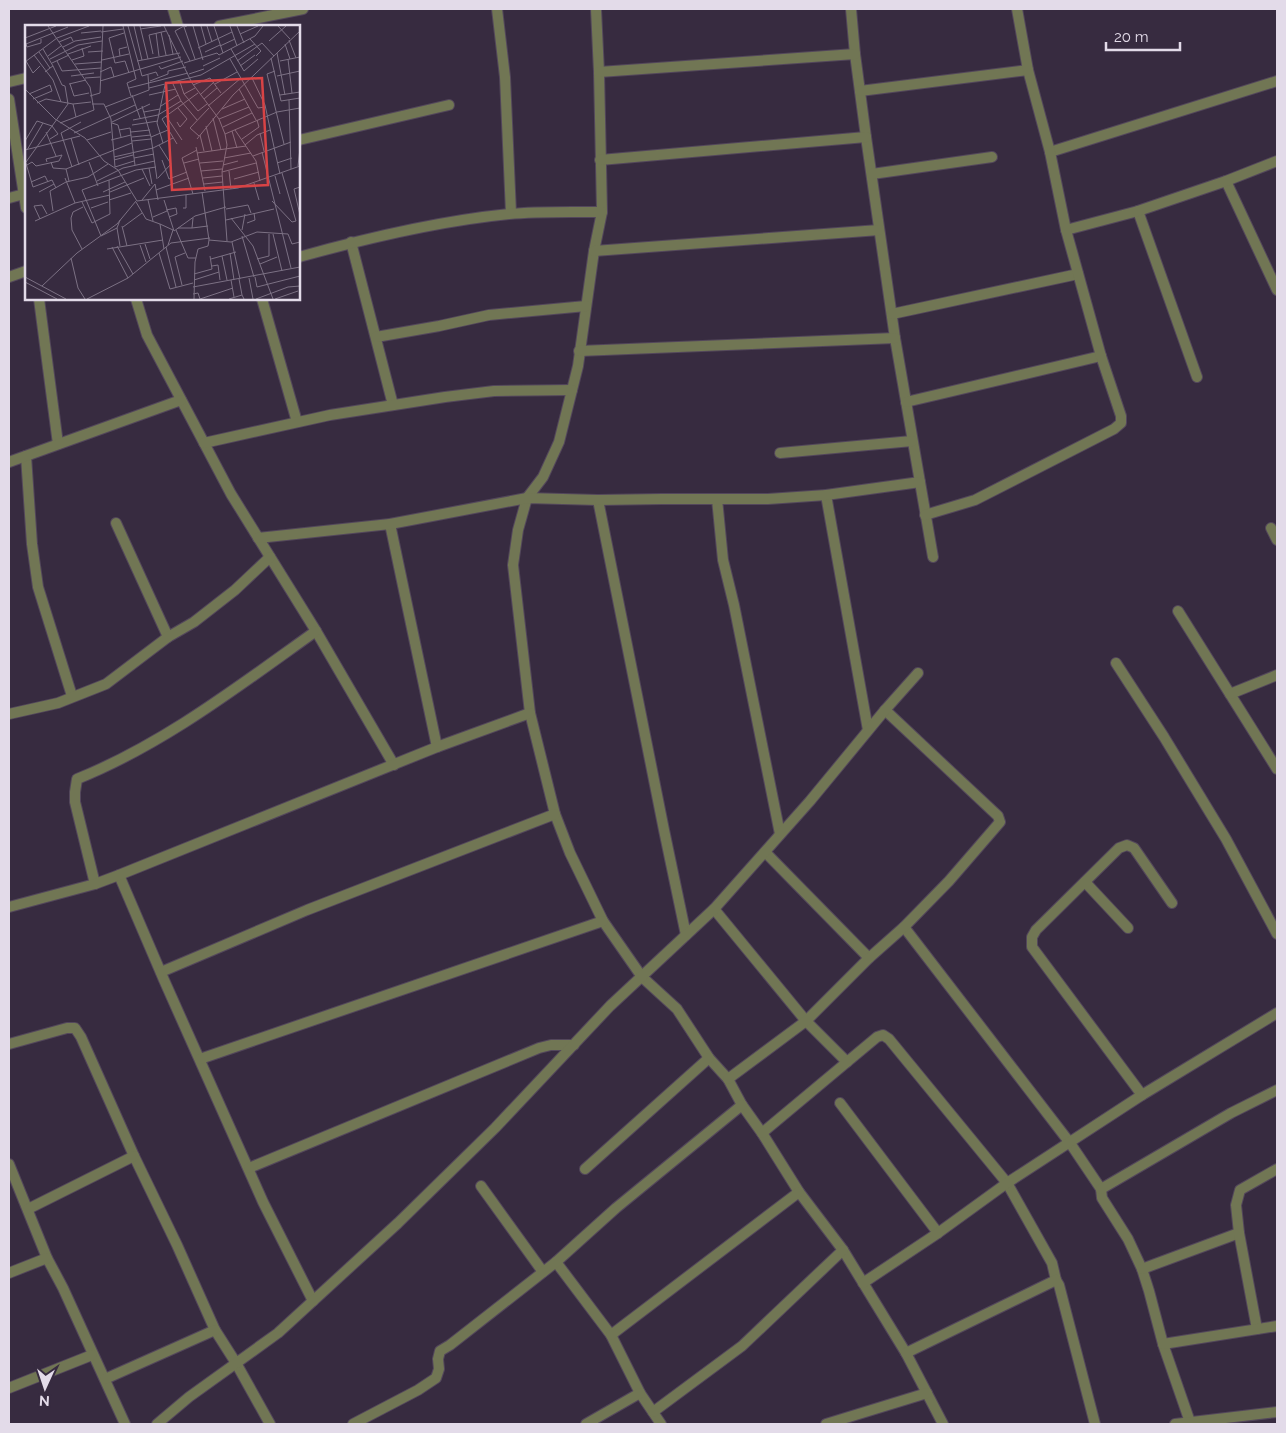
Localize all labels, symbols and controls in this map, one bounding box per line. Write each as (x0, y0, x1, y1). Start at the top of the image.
scale bar (1106, 20, 1180, 52)
inset map (25, 25, 300, 300)
text: 20 m (1114, 28, 1149, 46)
north arrow (20, 1363, 70, 1413)
text: N (39, 1393, 50, 1409)

